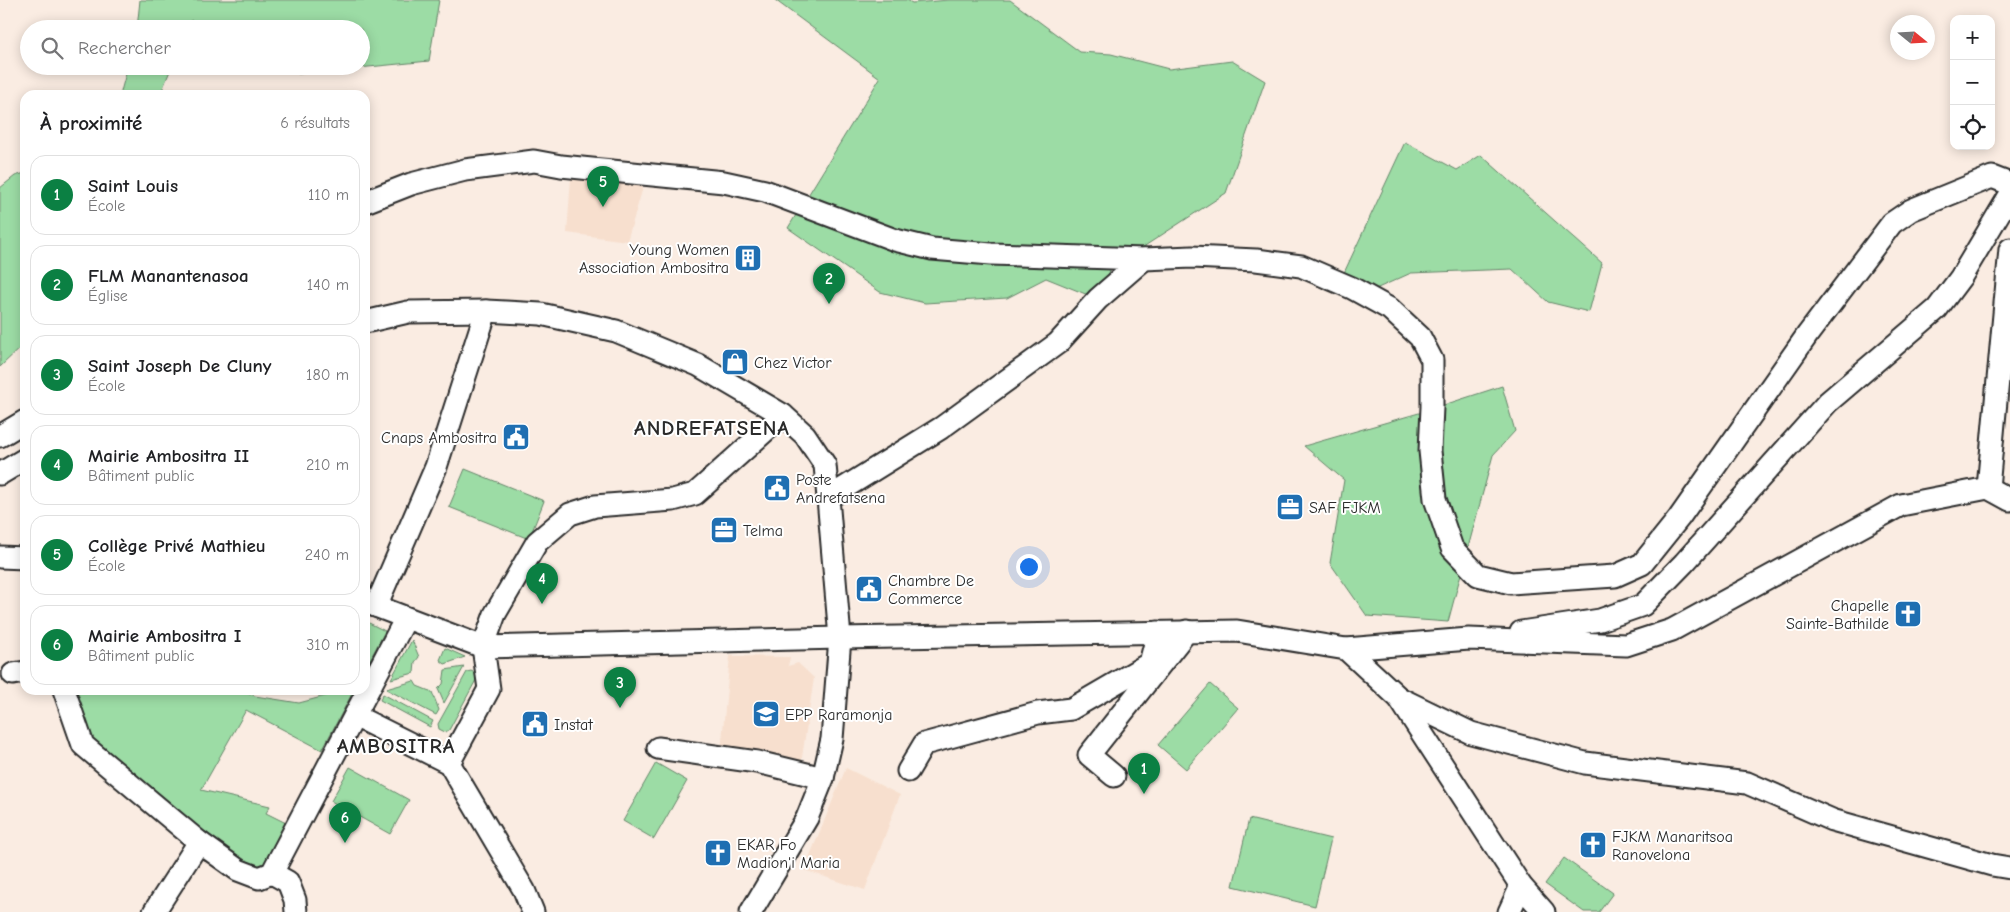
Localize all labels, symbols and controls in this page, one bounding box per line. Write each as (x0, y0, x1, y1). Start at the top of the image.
north arrow (1890, 15, 1935, 60)
map controls (1950, 15, 1995, 150)
button: + (1950, 15, 1995, 60)
search box (20, 20, 370, 75)
icon: search (38, 34, 66, 62)
text: Rechercher (78, 37, 171, 59)
button: − (1950, 60, 1995, 105)
button: locate (1950, 105, 1995, 150)
text: À proximité (40, 111, 142, 135)
text: 6 résultats (280, 114, 350, 132)
pin: 5 (587, 166, 619, 207)
text: Saint Louis (88, 175, 178, 197)
text: 1 (54, 186, 60, 204)
text: 110 m (308, 186, 349, 204)
text: École (88, 197, 125, 215)
place label: Young Women Association Ambositra (579, 241, 729, 277)
building icon: Young Women Association Ambositra (733, 243, 763, 273)
pin: 2 (813, 263, 845, 304)
text: FLM Manantenasoa (88, 265, 249, 287)
text: 2 (53, 276, 61, 294)
text: 140 m (307, 276, 349, 294)
text: Église (88, 287, 128, 305)
shop icon: Chez Victor (720, 347, 750, 377)
place label: Chez Victor (754, 354, 832, 372)
text: Saint Joseph De Cluny (88, 355, 272, 377)
text: 3 (53, 366, 61, 384)
text: 180 m (306, 366, 349, 384)
text: École (88, 377, 125, 395)
district label: ANDREFATSENA (634, 416, 790, 440)
public building icon: Cnaps Ambositra (501, 422, 531, 452)
place label: Cnaps Ambositra (381, 429, 497, 447)
text: Mairie Ambositra II (88, 445, 249, 467)
text: 4 (53, 456, 61, 474)
text: 210 m (306, 456, 349, 474)
text: Bâtiment public (88, 467, 194, 485)
place label: Poste Andrefatsena (796, 471, 885, 507)
public building icon: Poste Andrefatsena (762, 473, 792, 503)
office icon: SAF FJKM (1275, 492, 1305, 522)
place label: SAF FJKM (1309, 499, 1381, 517)
office icon: Telma (709, 515, 739, 545)
place label: Telma (743, 522, 783, 540)
text: Collège Privé Mathieu (88, 535, 266, 557)
text: 5 (53, 546, 61, 564)
text: 240 m (305, 546, 349, 564)
your location (1016, 554, 1042, 580)
text: École (88, 557, 125, 575)
pin: 4 (526, 563, 558, 604)
place label: Chambre De Commerce (888, 572, 974, 608)
public building icon: Chambre De Commerce (854, 574, 884, 604)
place label: Chapelle Sainte-Bathilde (1786, 597, 1889, 633)
church icon: Chapelle Sainte-Bathilde (1893, 599, 1923, 629)
text: Mairie Ambositra I (88, 625, 241, 647)
text: 6 (53, 636, 61, 654)
text: 310 m (306, 636, 349, 654)
text: Bâtiment public (88, 647, 194, 665)
pin: 3 (604, 667, 636, 708)
school or university icon: EPP Raramonja (751, 699, 781, 729)
place label: EPP Raramonja (785, 706, 892, 724)
public building icon: Instat (520, 709, 550, 739)
place label: Instat (554, 716, 593, 734)
district label: AMBOSITRA (337, 734, 455, 758)
pin: 1 (1128, 753, 1160, 794)
pin: 6 (329, 802, 361, 843)
place label: FJKM Manaritsoa Ranovelona (1612, 828, 1733, 864)
church icon: FJKM Manaritsoa Ranovelona (1578, 830, 1608, 860)
place label: EKAR Fo Madion'i Maria (737, 836, 840, 872)
church icon: EKAR Fo Madion'i Maria (703, 838, 733, 868)

